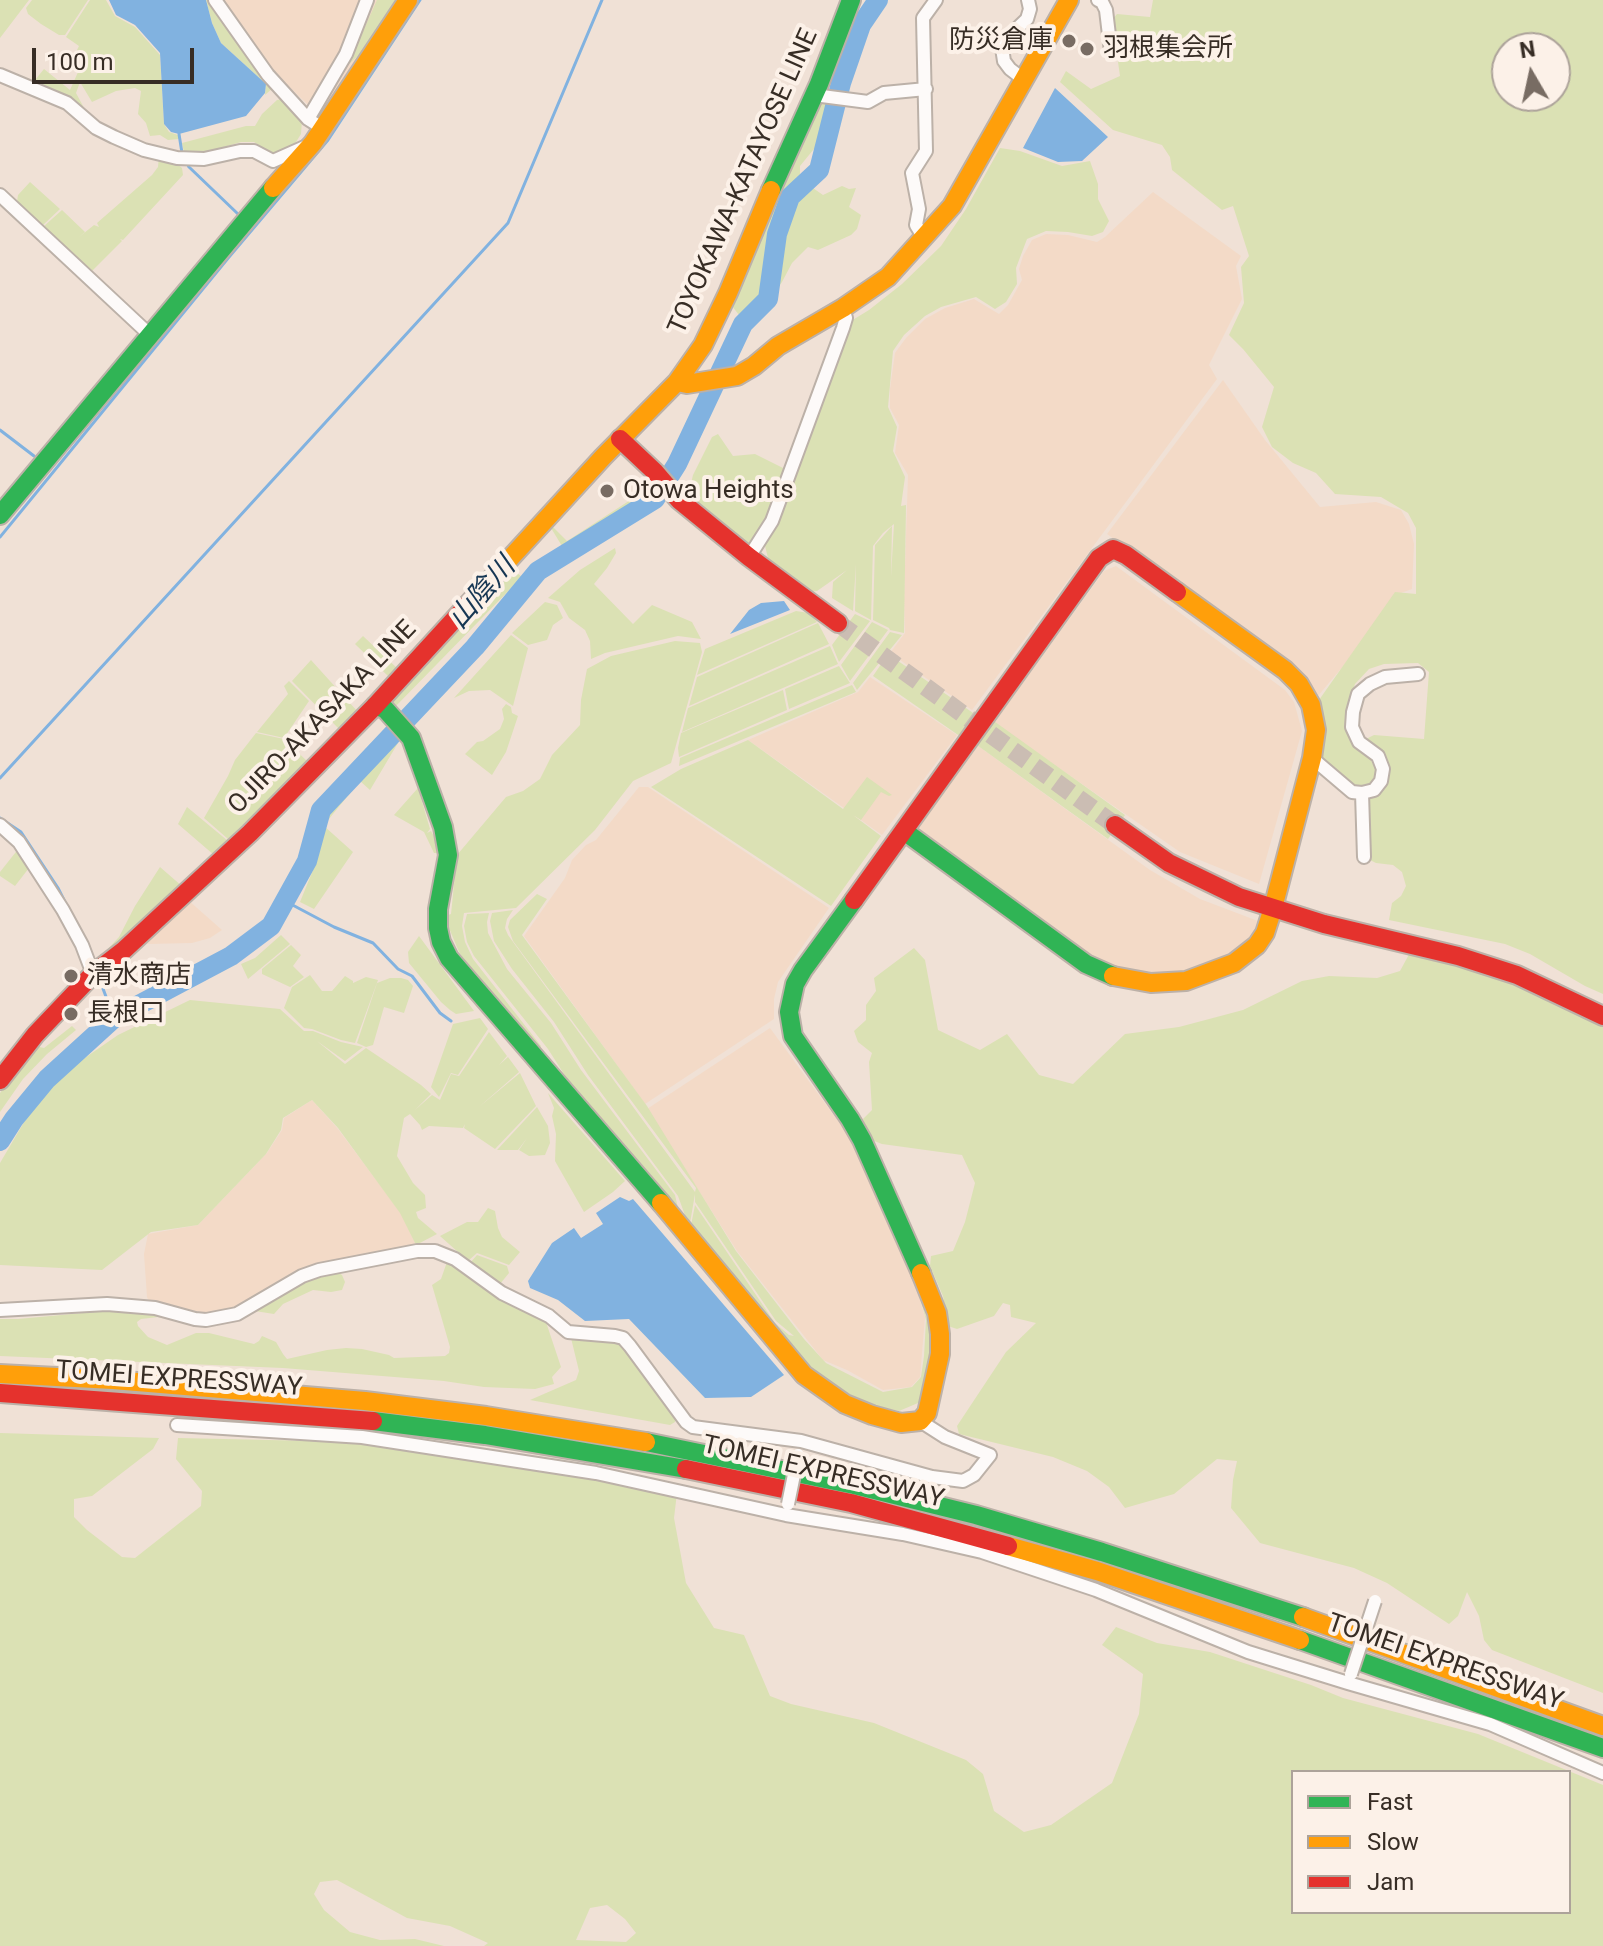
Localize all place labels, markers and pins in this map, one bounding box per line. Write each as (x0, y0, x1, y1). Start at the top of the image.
place label: 防災倉庫 (949, 25, 1053, 57)
marker: 防災倉庫 (1060, 32, 1078, 50)
place label: 羽根集会所 (1103, 33, 1233, 65)
marker: 羽根集会所 (1078, 40, 1096, 58)
place label: Otowa Heights (623, 475, 794, 507)
marker: Otowa Heights (598, 482, 616, 500)
place label: 清水商店 (87, 960, 191, 992)
marker: 清水商店 (62, 967, 80, 985)
place label: 長根口 (87, 998, 165, 1030)
marker: 長根口 (62, 1005, 80, 1023)

